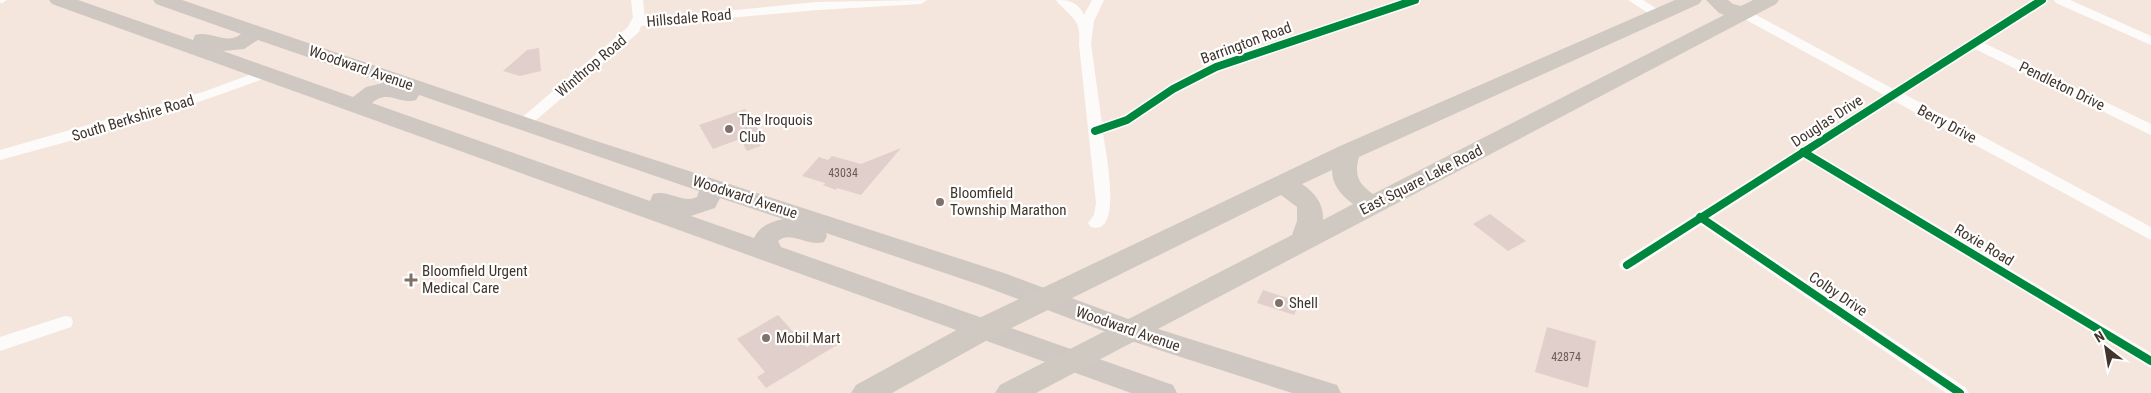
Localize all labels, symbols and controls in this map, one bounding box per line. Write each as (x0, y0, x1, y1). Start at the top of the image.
street label: Hillsdale Road (646, 5, 732, 31)
street label: Barrington Road (1198, 18, 1294, 68)
street label: Winthrop Road (552, 31, 630, 101)
street label: Woodward Avenue (306, 42, 416, 94)
street label: Pendleton Drive (2016, 58, 2108, 114)
street label: South Berkshire Road (70, 91, 196, 145)
street label: Douglas Drive (1788, 91, 1866, 151)
street label: Berry Drive (1914, 101, 1980, 147)
place label: The Iroquois Club (739, 111, 813, 146)
marker: The Iroquois Club (723, 123, 735, 135)
street label: East Square Lake Road (1357, 141, 1485, 219)
house number: 43034 (828, 166, 858, 180)
street label: Woodward Avenue (690, 172, 800, 222)
place label: Bloomfield Township Marathon (950, 184, 1066, 219)
marker: Bloomfield Township Marathon (934, 196, 946, 208)
street label: Roxie Road (1951, 220, 2017, 270)
place label: Bloomfield Urgent Medical Care (422, 262, 528, 297)
street label: Colby Drive (1805, 268, 1871, 320)
marker: Bloomfield Urgent Medical Care (404, 273, 418, 287)
place label: Shell (1289, 294, 1318, 312)
marker: Shell (1273, 297, 1285, 309)
street label: Woodward Avenue (1073, 303, 1183, 355)
north arrow (2081, 323, 2131, 373)
text: N (2092, 328, 2107, 346)
place label: Mobil Mart (776, 329, 840, 347)
marker: Mobil Mart (760, 332, 772, 344)
house number: 42874 (1551, 350, 1581, 364)

